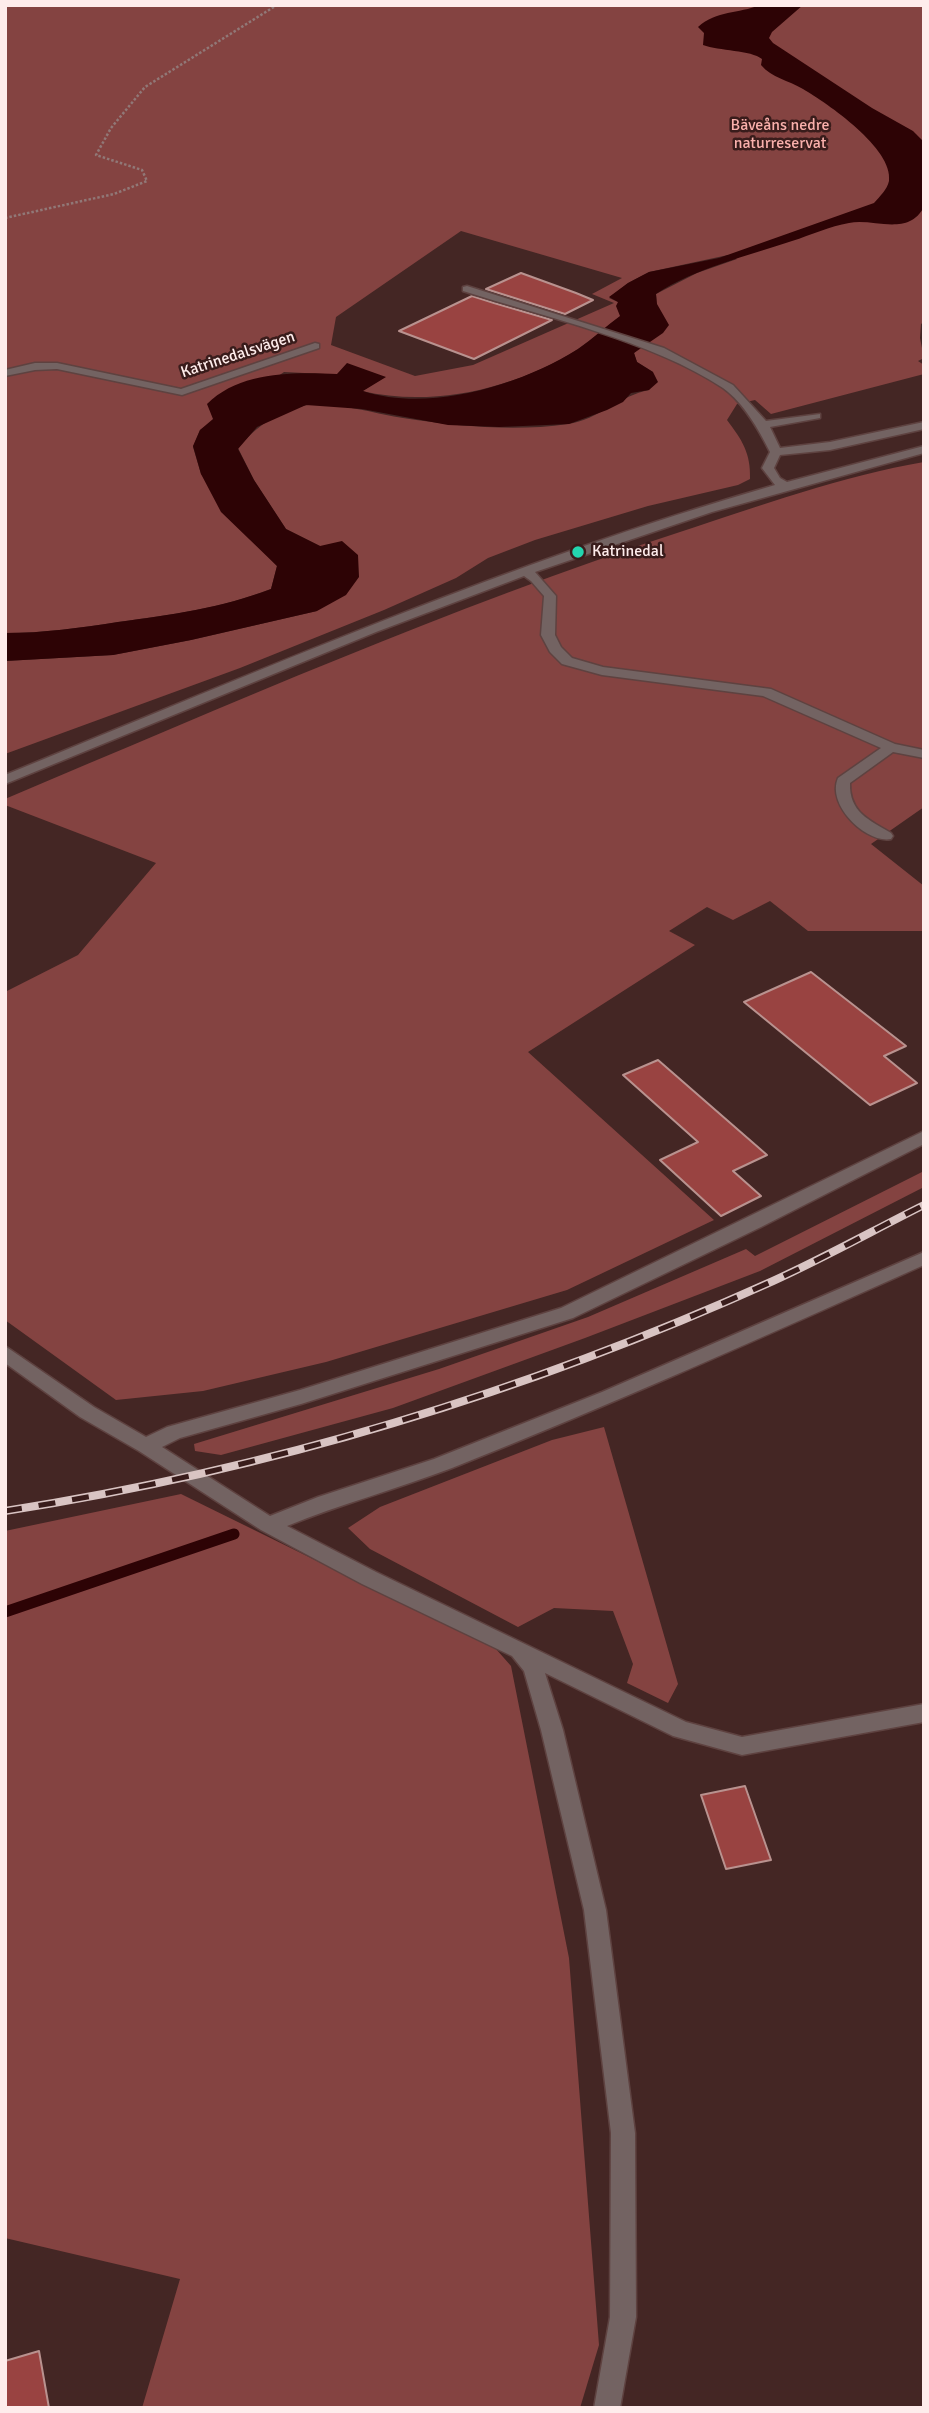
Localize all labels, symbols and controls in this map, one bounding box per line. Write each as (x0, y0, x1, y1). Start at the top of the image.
park label: Bäveåns nedre naturreservat (731, 116, 829, 154)
street label: Katrinedalsvägen (178, 327, 298, 383)
place label: Katrinedal (592, 542, 664, 562)
marker: Katrinedal (570, 544, 586, 560)

